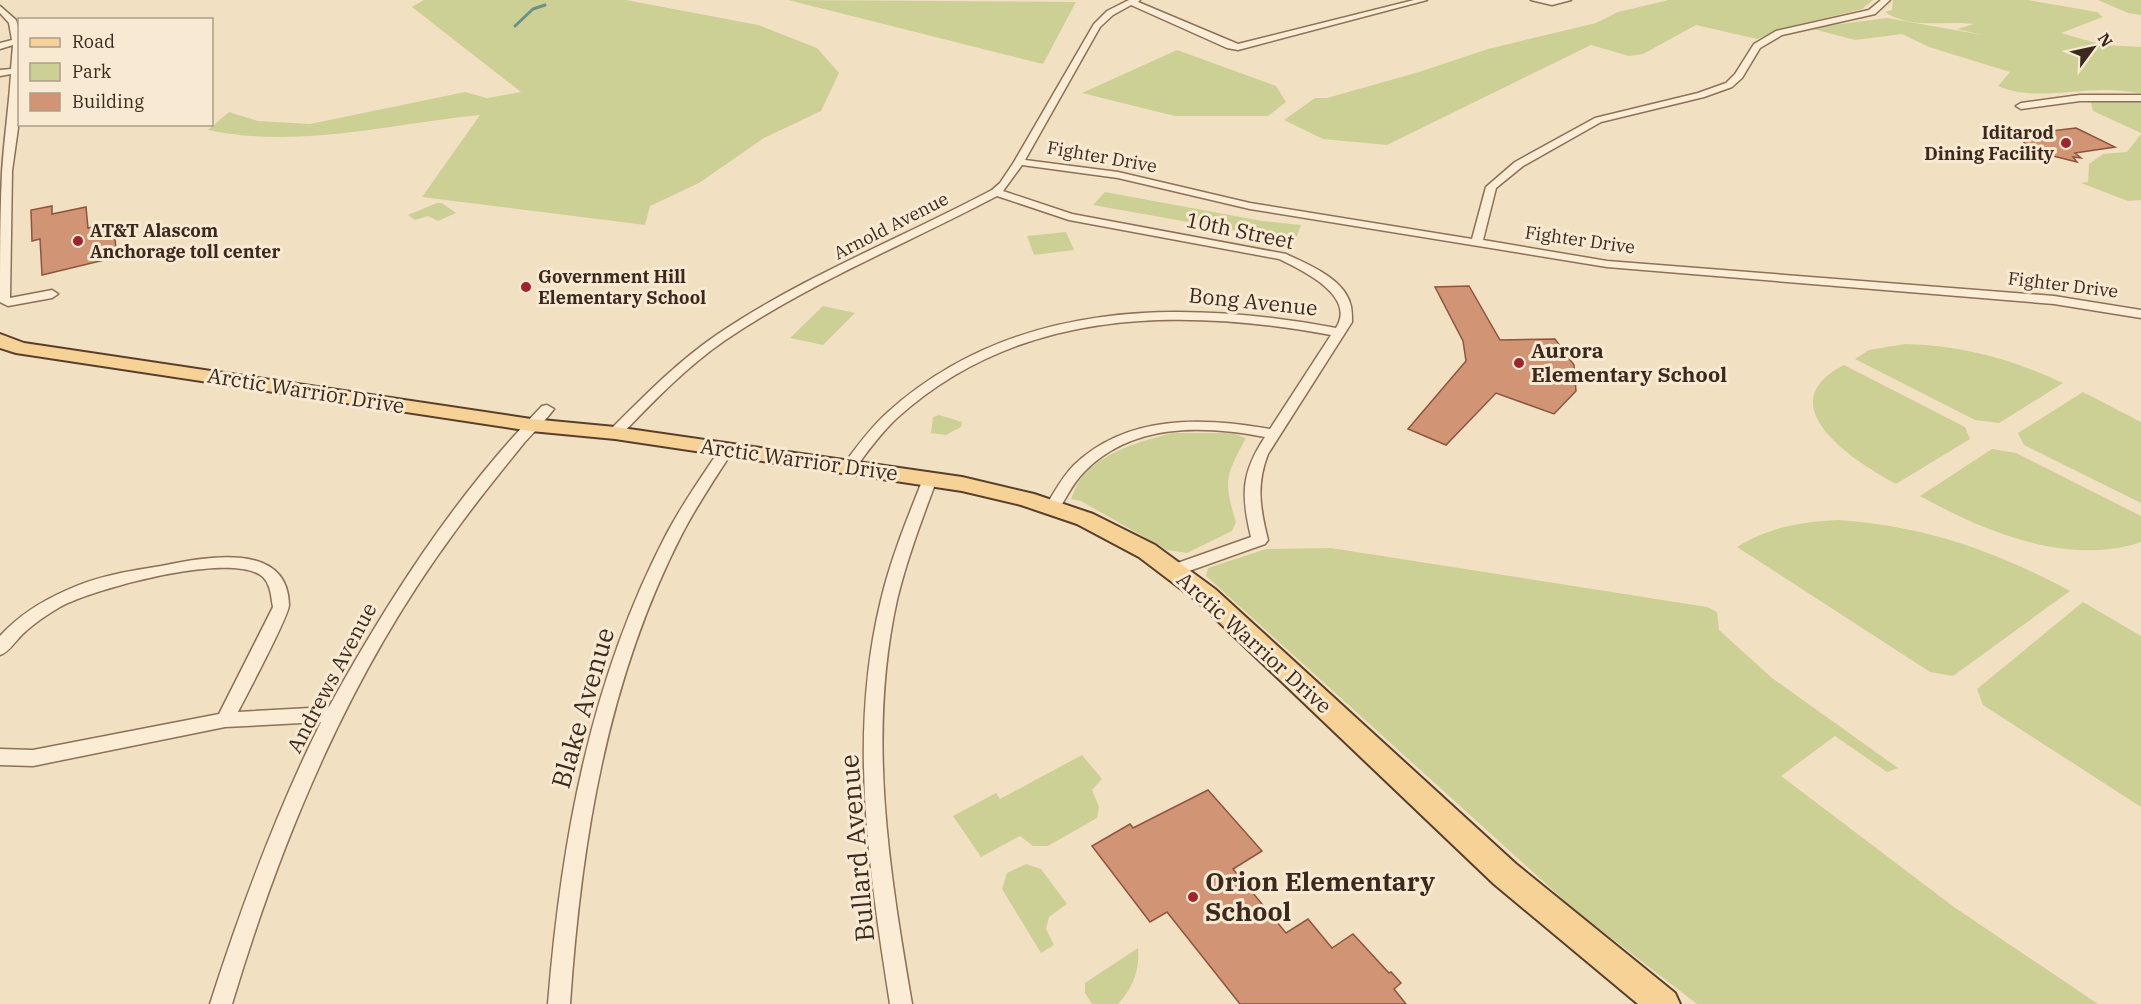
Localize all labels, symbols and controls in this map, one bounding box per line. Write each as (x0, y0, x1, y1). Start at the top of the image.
legend (18, 18, 213, 126)
north arrow (2063, 18, 2123, 78)
text: N (2094, 29, 2117, 51)
text: Road (72, 30, 115, 53)
text: Park (72, 60, 112, 83)
text: Building (72, 90, 144, 113)
place label: Iditarod Dining Facility (1924, 121, 2055, 165)
street label: Fighter Drive (1045, 136, 1159, 177)
marker: Iditarod Dining Facility (2059, 136, 2073, 150)
street label: Arnold Avenue (830, 187, 952, 264)
street label: 10th Street (1184, 205, 1297, 255)
place label: AT&T Alascom Anchorage toll center (90, 219, 280, 263)
street label: Fighter Drive (1523, 220, 1637, 259)
marker: AT&T Alascom Anchorage toll center (71, 234, 85, 248)
place label: Government Hill Elementary School (538, 265, 706, 309)
street label: Fighter Drive (2007, 266, 2120, 303)
marker: Government Hill Elementary School (519, 280, 533, 294)
street label: Bong Avenue (1187, 280, 1319, 322)
place label: Aurora Elementary School (1531, 336, 1727, 388)
marker: Aurora Elementary School (1512, 356, 1526, 370)
street label: Arctic Warrior Drive (206, 361, 407, 419)
street label: Arctic Warrior Drive (699, 431, 900, 487)
street label: Arctic Warrior Drive (1171, 565, 1338, 719)
street label: Andrews Avenue (280, 598, 383, 758)
street label: Blake Avenue (543, 623, 621, 792)
street label: Bullard Avenue (831, 753, 881, 943)
place label: Orion Elementary School (1205, 864, 1435, 928)
marker: Orion Elementary School (1186, 890, 1200, 904)

